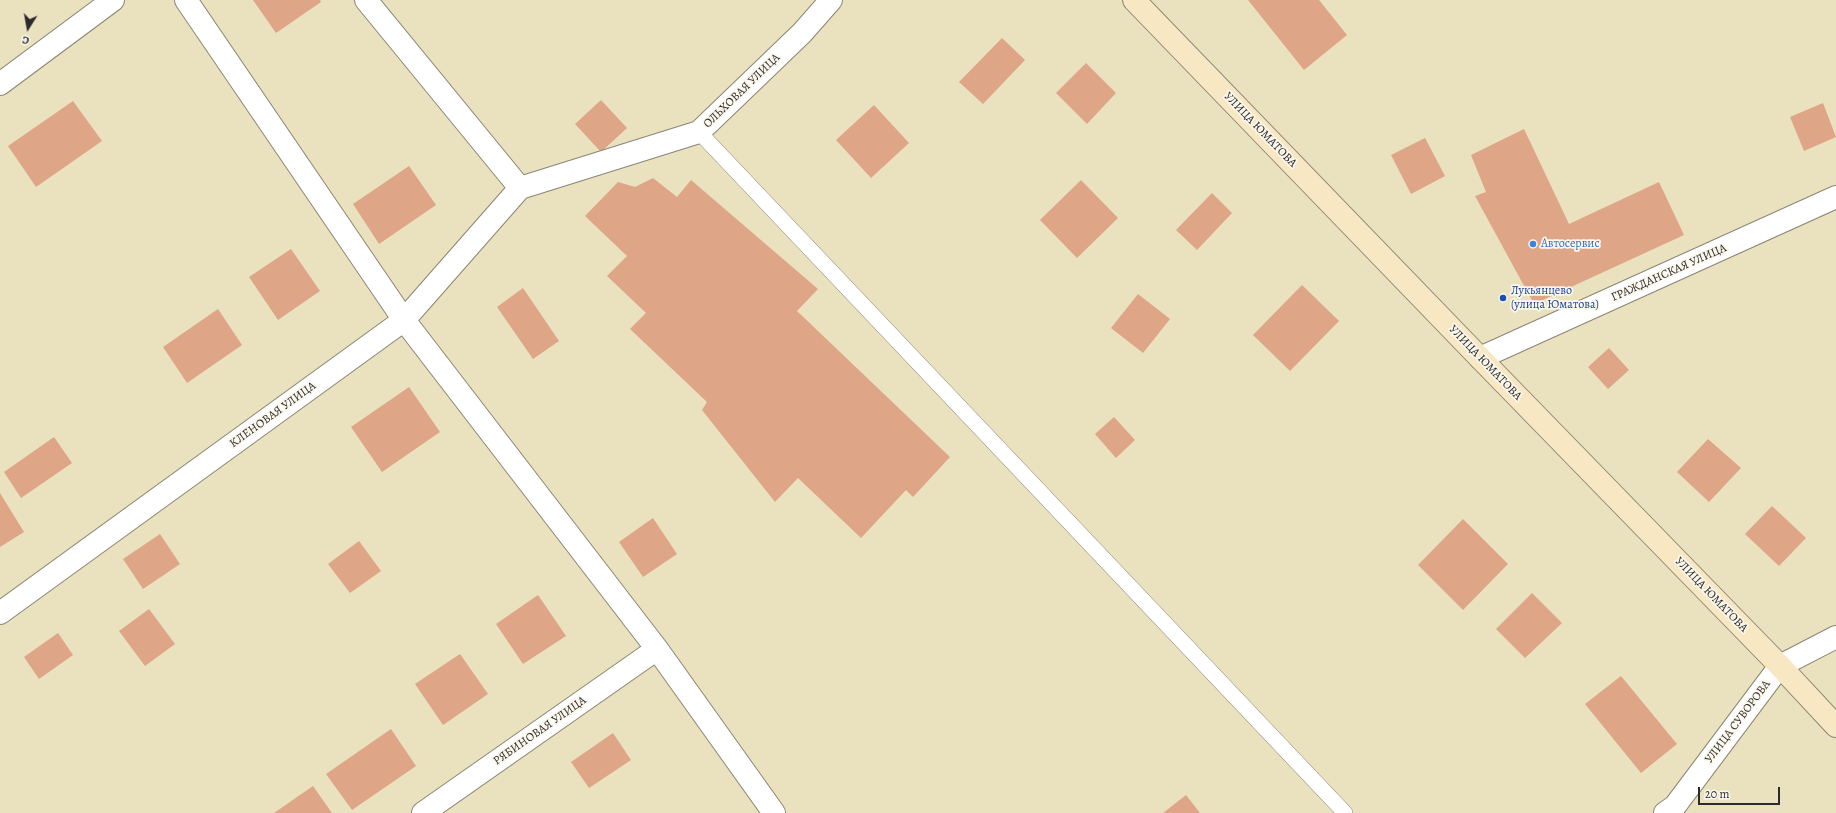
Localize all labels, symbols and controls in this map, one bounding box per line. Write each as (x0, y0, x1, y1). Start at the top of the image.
north arrow (8, 8, 48, 48)
text: С (21, 32, 30, 48)
street label: ОЛЬХОВАЯ УЛИЦА (701, 51, 783, 131)
street label: УЛИЦА ЮМАТОВА (1220, 89, 1300, 171)
place label: Автосервис (1541, 237, 1600, 251)
marker: Автосервис (1528, 239, 1538, 249)
street label: ГРАЖДАНСКАЯ УЛИЦА (1609, 241, 1729, 305)
place label: Лукьянцево (улица Юматова) (1511, 284, 1599, 312)
marker: Лукьянцево (улица Юматова) (1498, 293, 1508, 303)
street label: УЛИЦА ЮМАТОВА (1445, 322, 1525, 404)
street label: КЛЕНОВАЯ УЛИЦА (227, 379, 319, 451)
street label: УЛИЦА ЮМАТОВА (1671, 554, 1751, 636)
street label: УЛИЦА СУВОРОВА (1702, 678, 1774, 766)
street label: РЯБИНОВАЯ УЛИЦА (491, 693, 589, 769)
scale bar (1700, 779, 1782, 805)
text: 20 m (1705, 786, 1729, 802)

